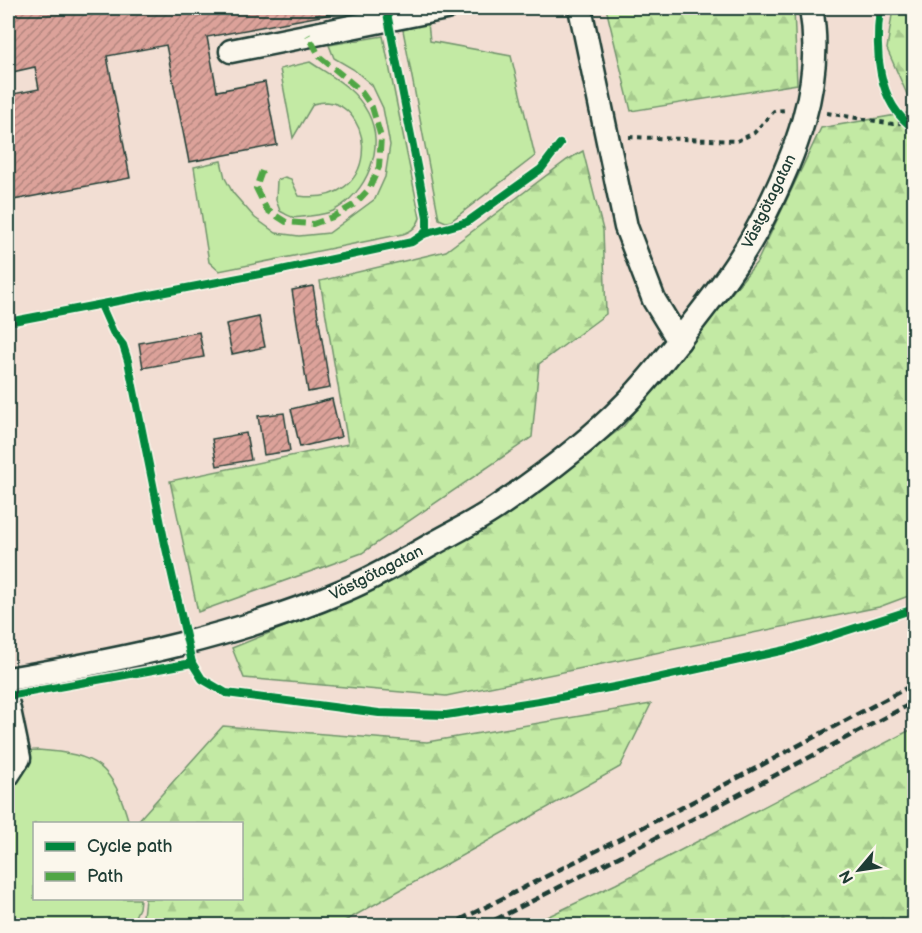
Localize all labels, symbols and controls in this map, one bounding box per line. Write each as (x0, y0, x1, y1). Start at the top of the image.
street label: Västgötagatan (738, 151, 800, 252)
street label: Västgötagatan (327, 542, 427, 605)
legend (33, 822, 243, 900)
text: Cycle path (87, 836, 173, 857)
north arrow (829, 840, 889, 900)
text: Path (87, 866, 123, 887)
text: N (836, 867, 858, 886)

